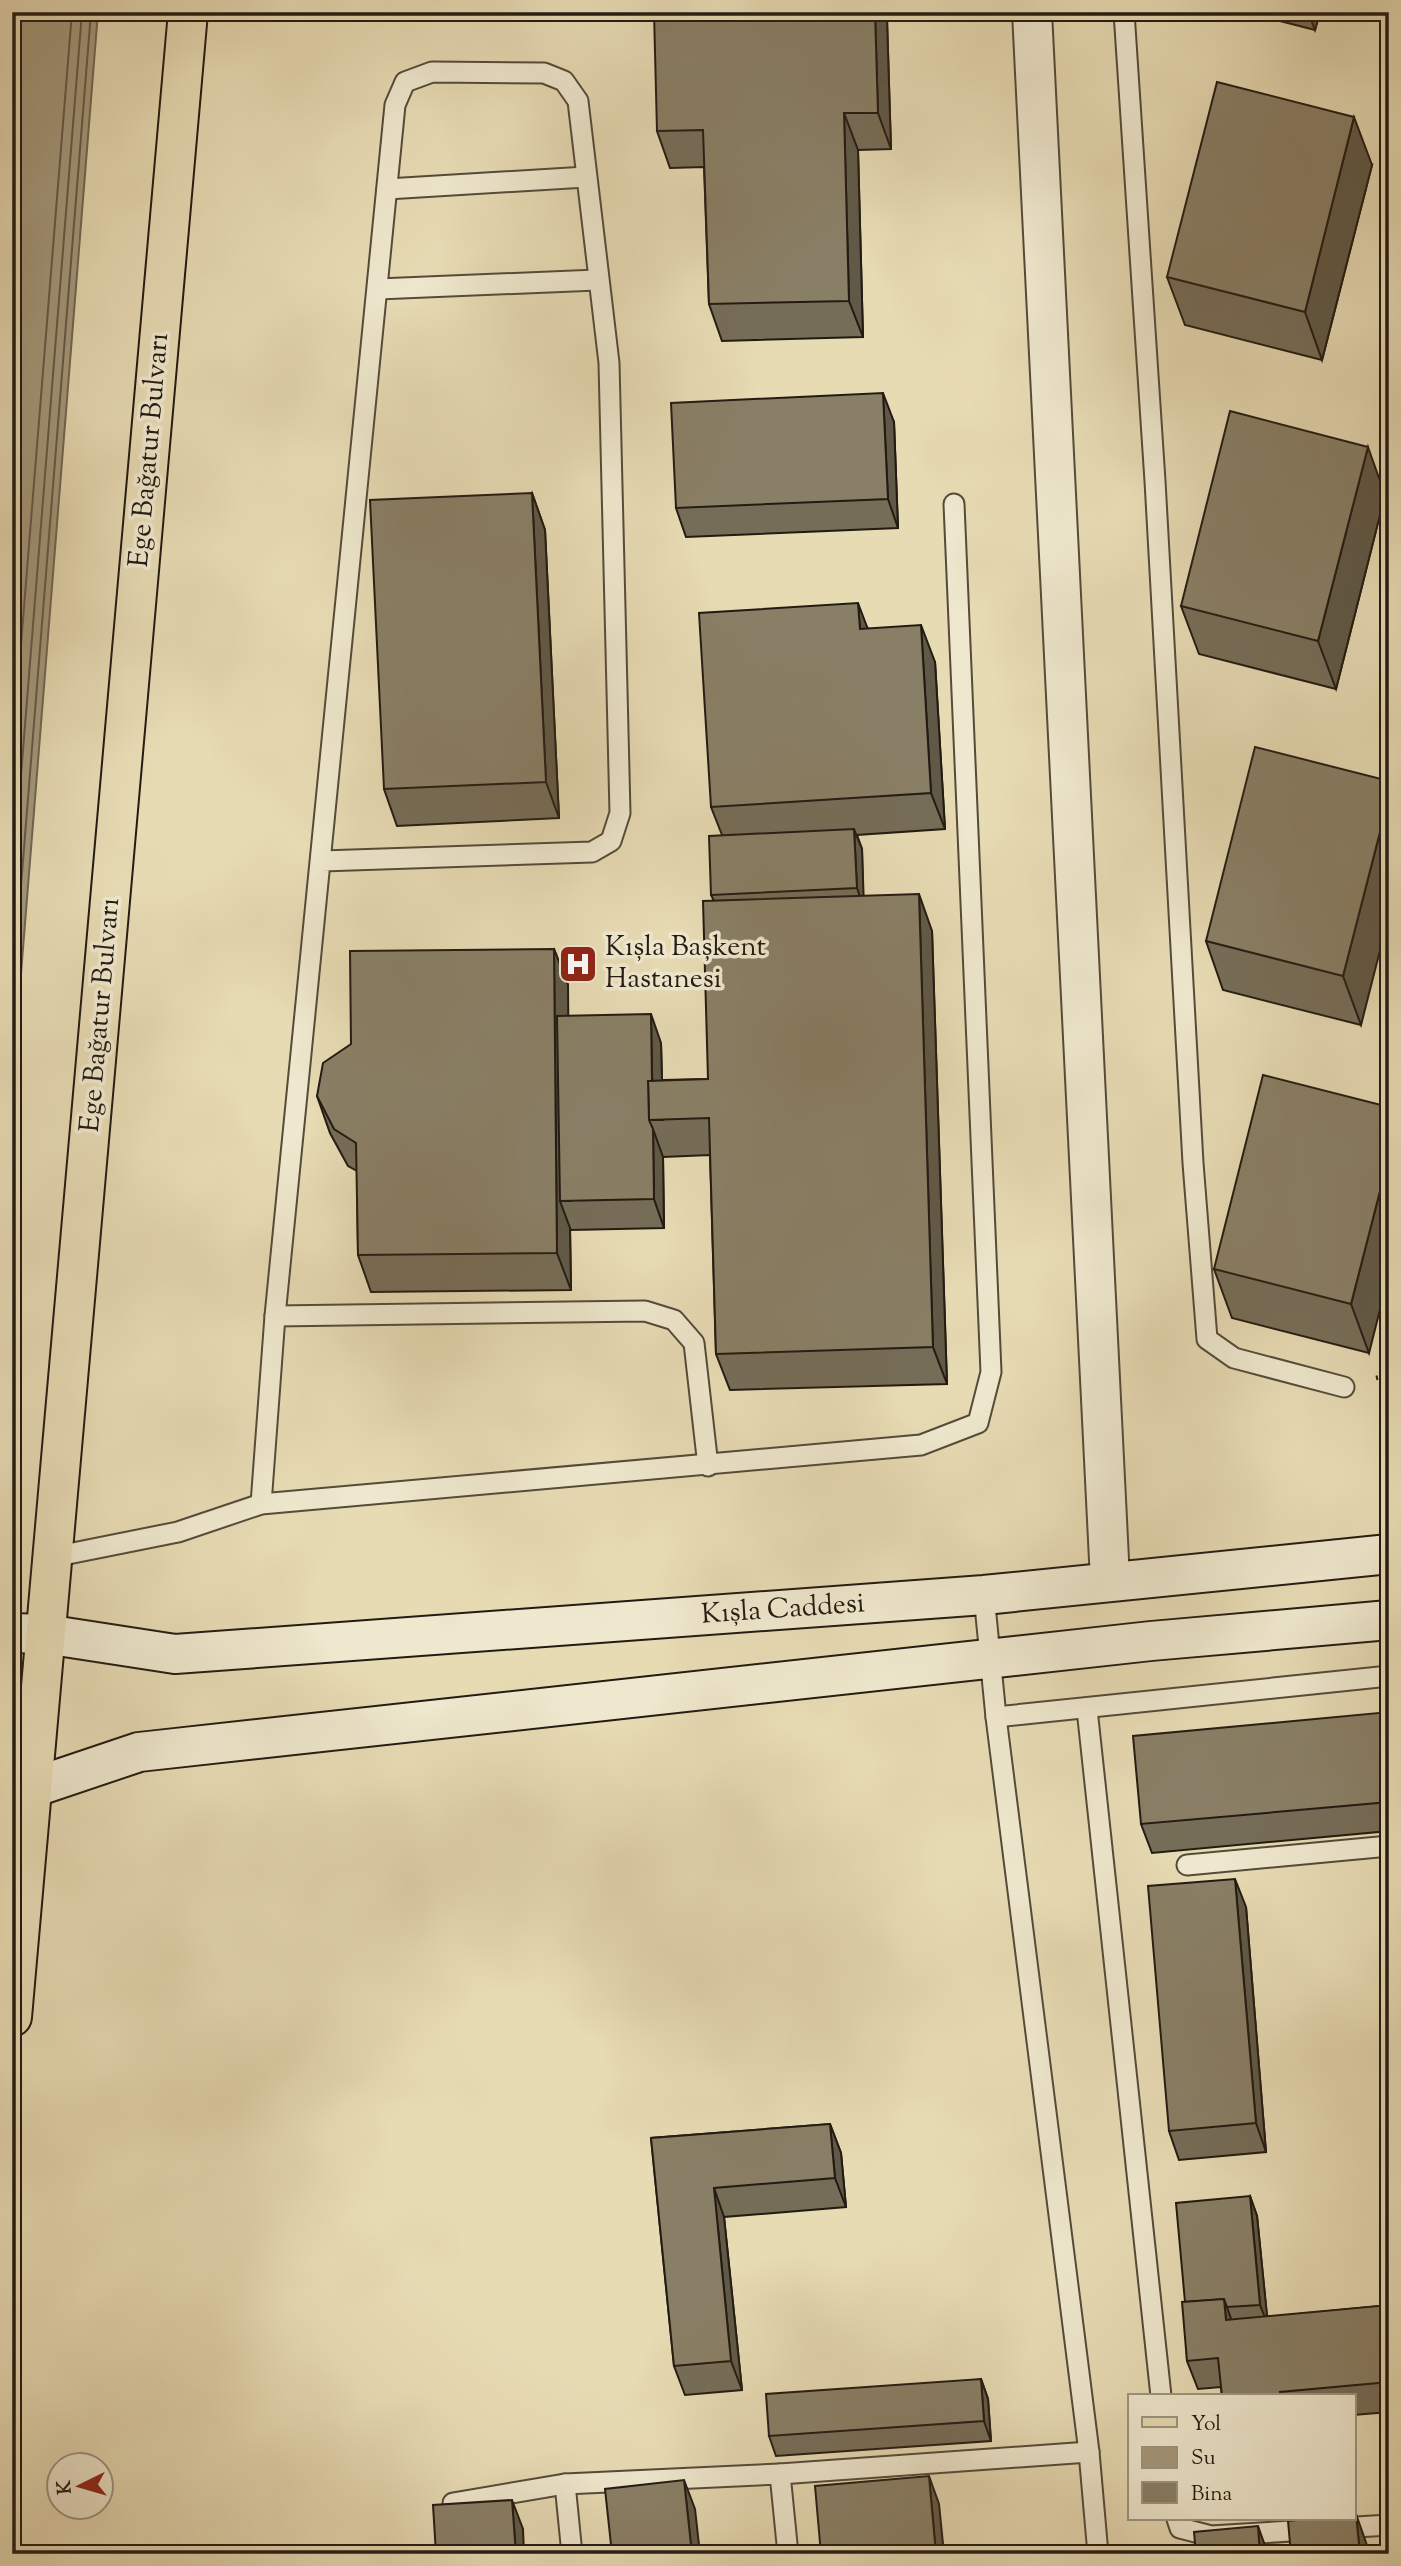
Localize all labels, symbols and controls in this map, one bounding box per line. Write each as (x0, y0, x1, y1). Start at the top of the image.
street label: Ege Bağatur Bulvarı (120, 331, 180, 569)
street label: Ege Bağatur Bulvarı (71, 896, 131, 1134)
place label: Kışla Başkent Hastanesi (605, 928, 767, 1000)
hospital icon: Kışla Başkent Hastanesi (557, 943, 599, 985)
street label: Kışla Caddesi (700, 1584, 866, 1636)
legend (1128, 2394, 1356, 2520)
text: Yol (1191, 2410, 1221, 2440)
text: Su (1191, 2444, 1216, 2474)
north arrow (46, 2450, 116, 2520)
text: K (51, 2479, 80, 2495)
text: Bina (1191, 2480, 1233, 2510)

